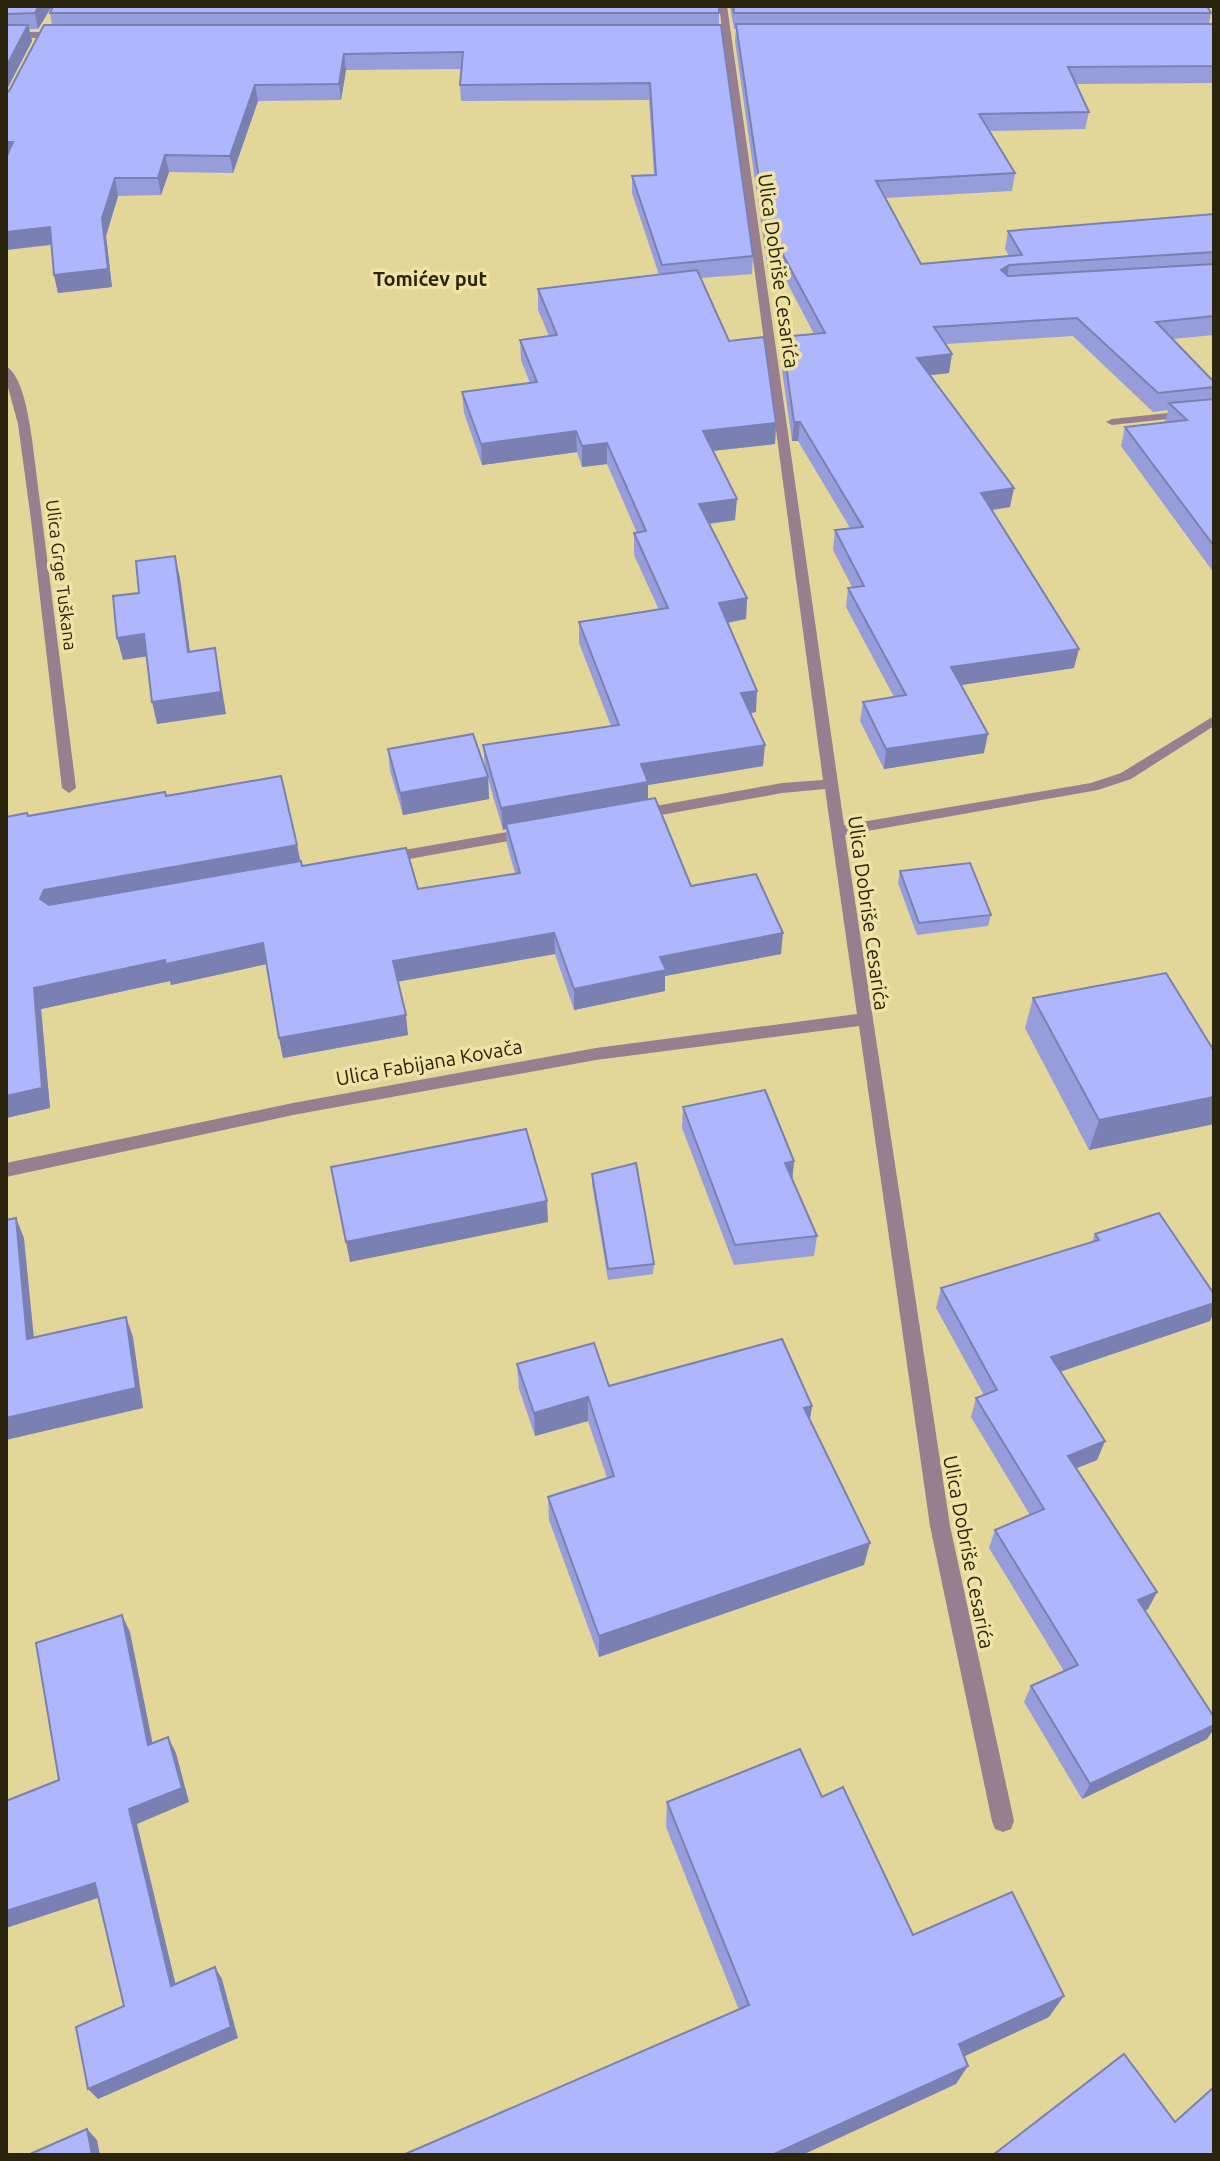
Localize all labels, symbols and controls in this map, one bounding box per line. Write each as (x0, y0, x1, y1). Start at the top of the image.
street label: Ulica Dobriše Cesarića (754, 172, 804, 370)
district label: Tomićev put (373, 267, 487, 290)
street label: Ulica Grge Tuškana (43, 499, 81, 651)
street label: Ulica Dobriše Cesarića (844, 814, 894, 1012)
street label: Ulica Fabijana Kovača (334, 1034, 524, 1090)
street label: Ulica Dobriše Cesarića (939, 1453, 999, 1651)

